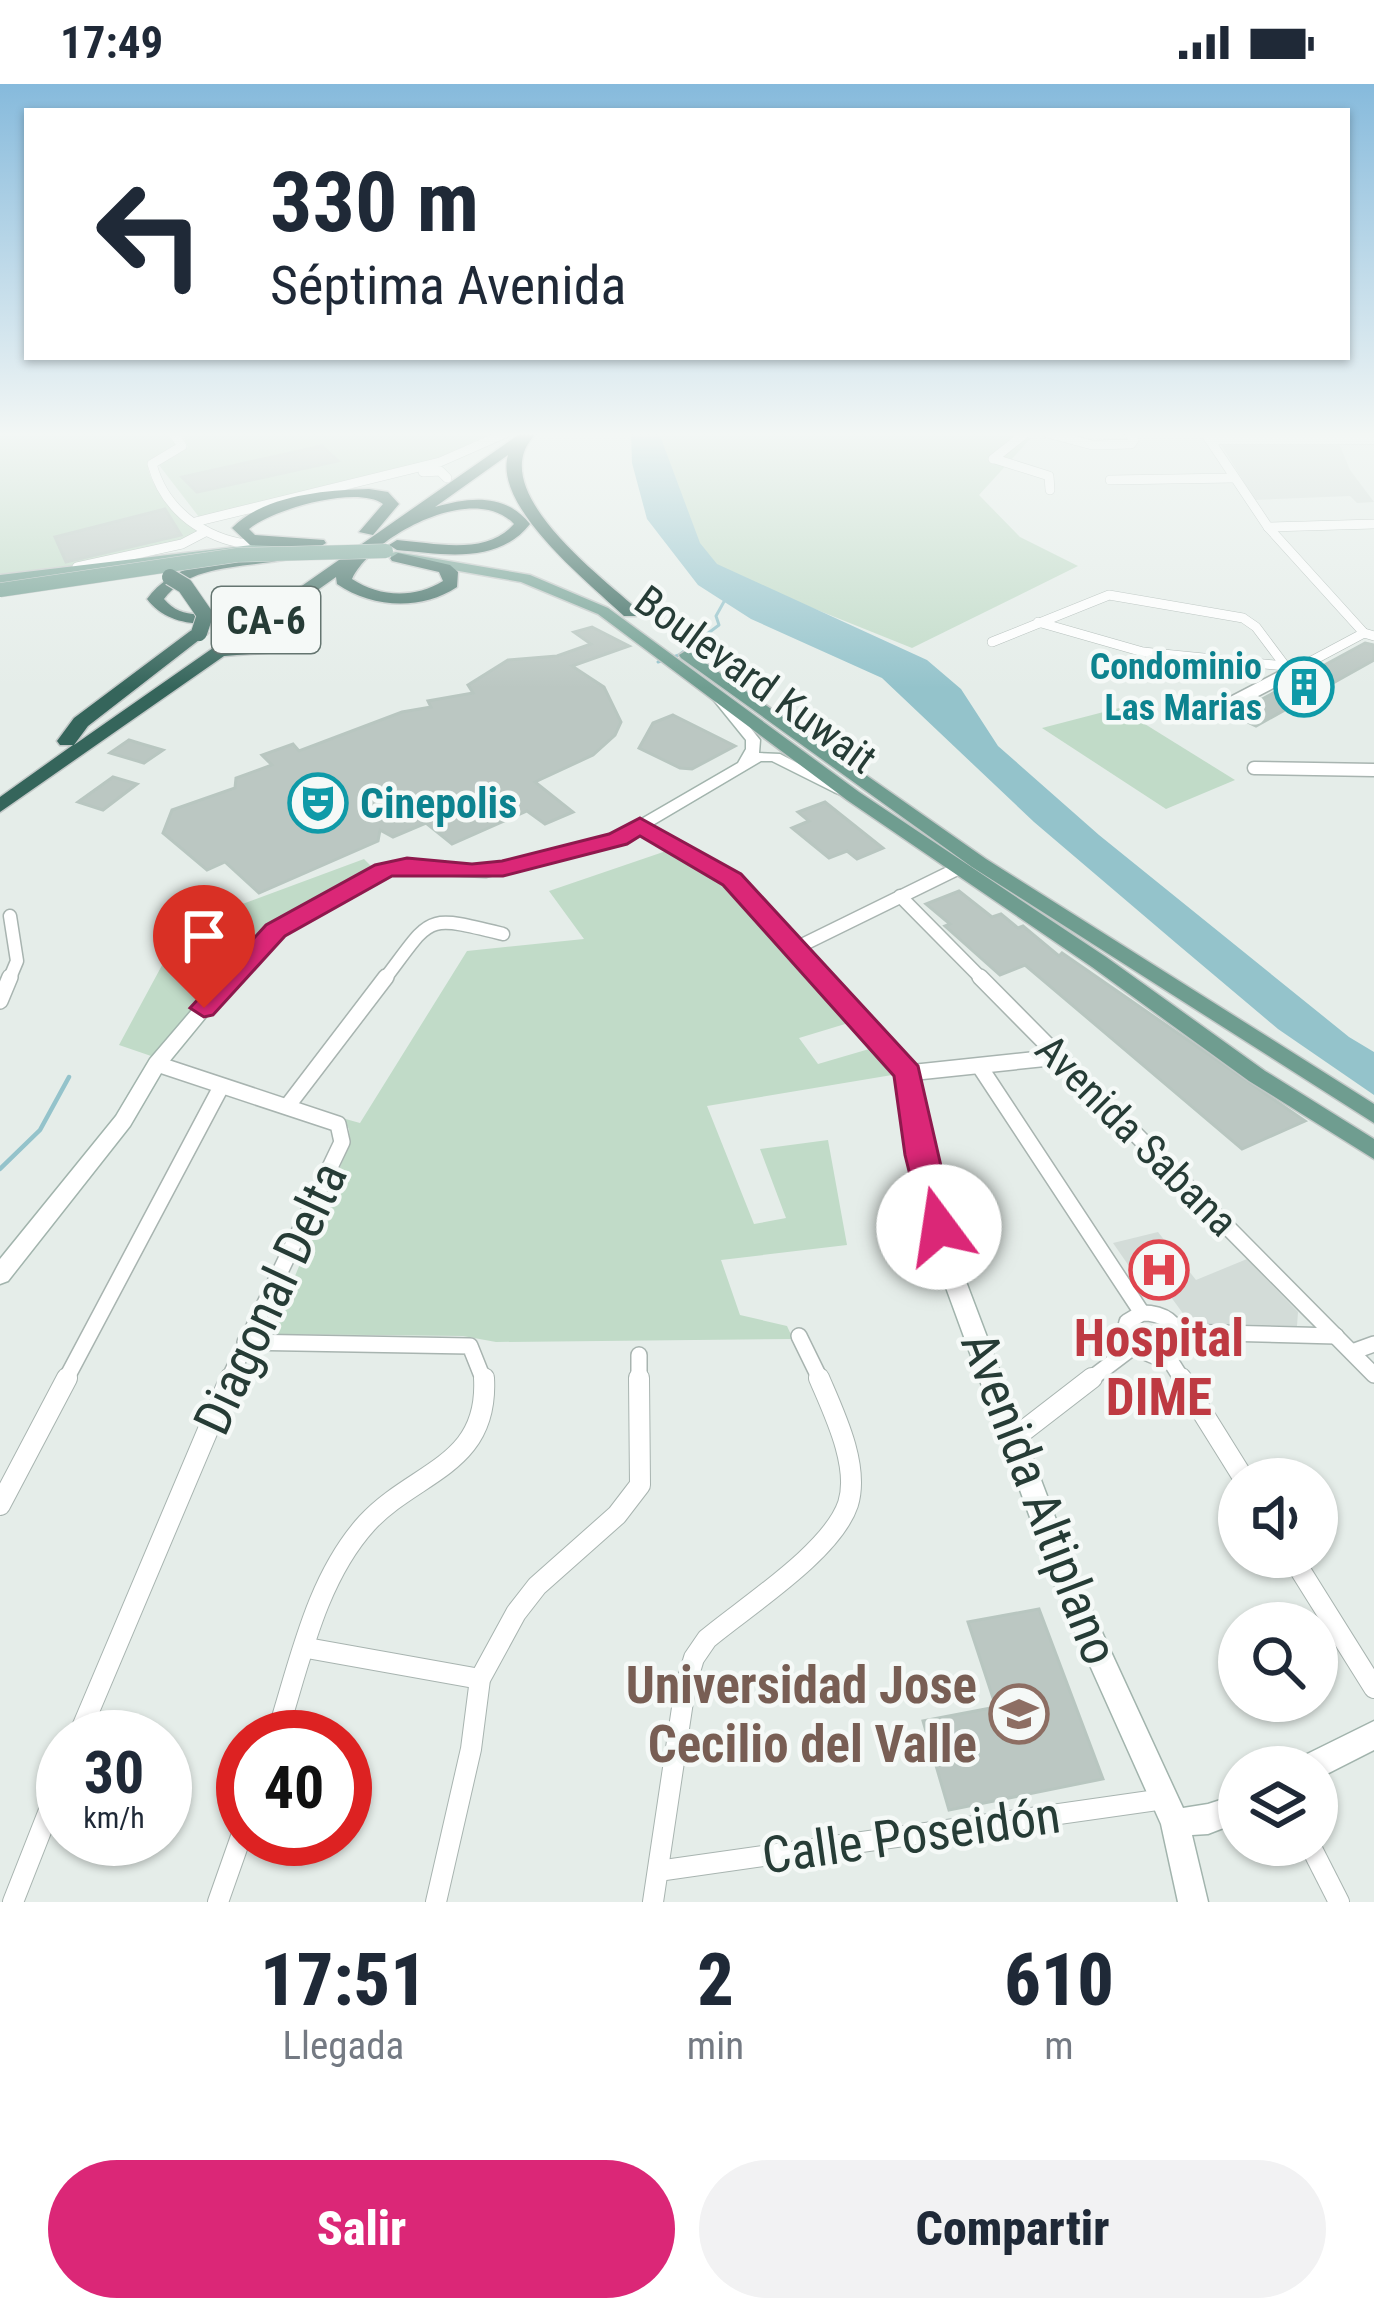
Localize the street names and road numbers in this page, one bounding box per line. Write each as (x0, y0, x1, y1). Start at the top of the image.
street label: Boulevard Kuwait (626, 575, 886, 783)
road number: CA-6 (212, 587, 320, 653)
street label: Avenida Sabana (1026, 1025, 1247, 1246)
street label: Diagonal Delta (182, 1153, 359, 1443)
street label: Avenida Altiplano (949, 1324, 1130, 1673)
street label: Calle Poseidón (758, 1785, 1064, 1886)

